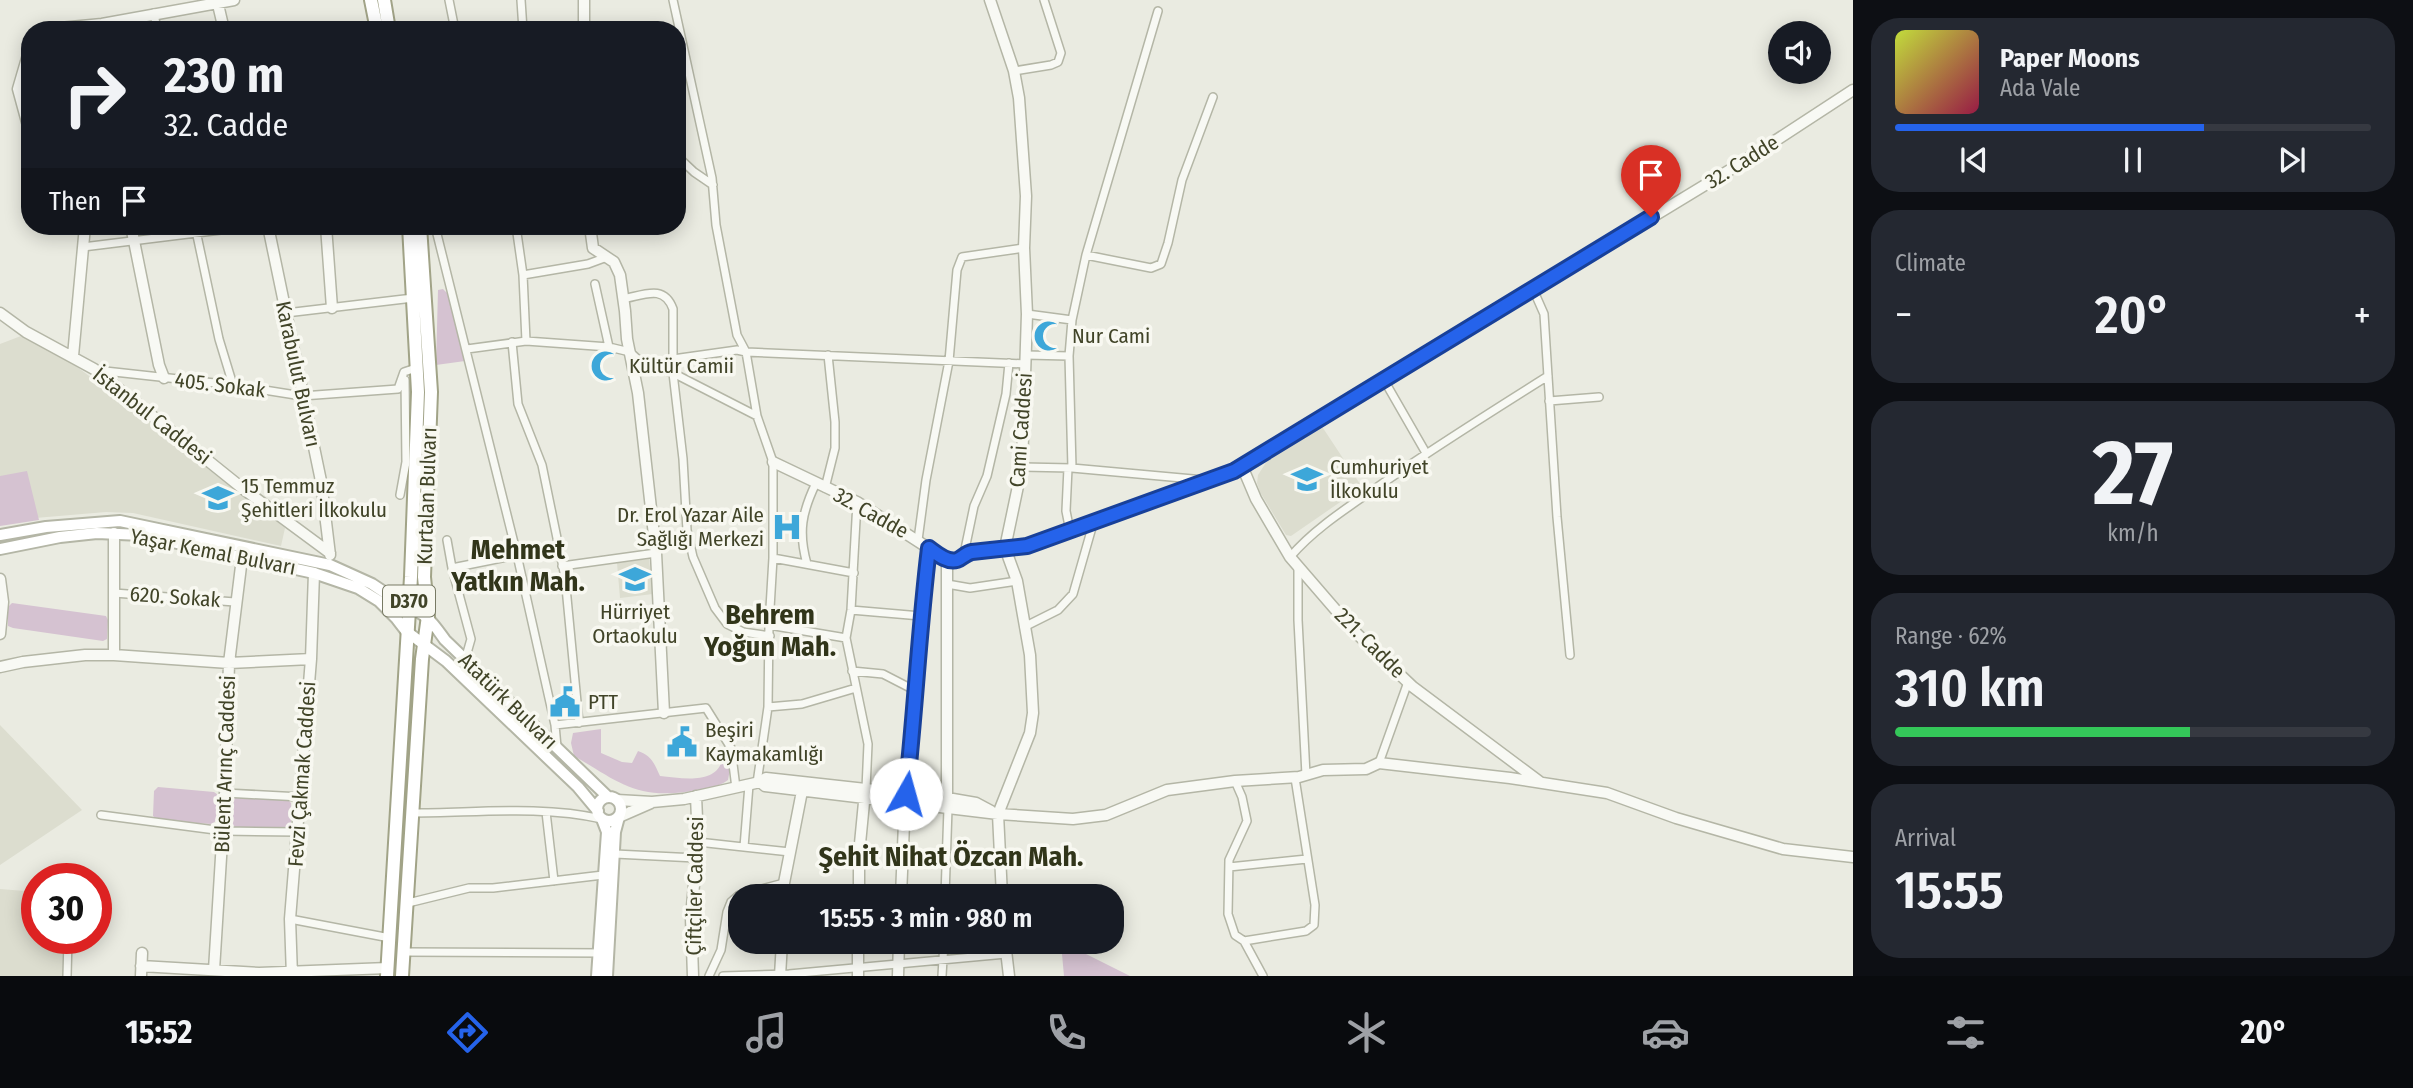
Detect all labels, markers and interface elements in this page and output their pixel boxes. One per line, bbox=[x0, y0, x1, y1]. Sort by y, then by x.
map controls bbox=[1768, 21, 1831, 84]
button: sound bbox=[1768, 21, 1831, 84]
text: Paper Moons bbox=[2000, 43, 2140, 74]
text: 230 m bbox=[164, 46, 284, 105]
icon: right bbox=[49, 49, 140, 140]
text: Ada Vale bbox=[2000, 74, 2080, 102]
text: 32. Cadde bbox=[164, 106, 288, 144]
street label: 32. Cadde bbox=[1701, 129, 1783, 195]
icon: previous bbox=[1955, 141, 1993, 179]
icon: pause bbox=[2114, 141, 2152, 179]
icon: next bbox=[2273, 141, 2311, 179]
pin bbox=[1621, 145, 1681, 217]
icon: arrive bbox=[1632, 156, 1670, 194]
icon: arrive bbox=[115, 182, 153, 220]
text: Then bbox=[49, 186, 101, 217]
text: Climate bbox=[1895, 249, 1966, 277]
text: 20° bbox=[2095, 284, 2171, 347]
text: − bbox=[1895, 292, 1912, 338]
text: + bbox=[2354, 292, 2371, 338]
street label: Karabulut Bulvarı bbox=[270, 299, 326, 449]
mosque icon: Nur Cami bbox=[1032, 319, 1066, 353]
place label: Nur Cami bbox=[1072, 323, 1150, 349]
mosque icon: Kültür Camii bbox=[589, 349, 623, 383]
place label: Kültür Camii bbox=[629, 353, 734, 379]
street label: İstanbul Caddesi bbox=[88, 362, 216, 470]
street label: 405. Sokak bbox=[173, 367, 267, 403]
street label: Cami Caddesi bbox=[1004, 372, 1038, 488]
text: 27 bbox=[2093, 419, 2173, 528]
street label: Kurtalan Bulvarı bbox=[412, 427, 442, 565]
place label: Cumhuriyet İlkokulu bbox=[1330, 454, 1429, 504]
school or university icon: Cumhuriyet İlkokulu bbox=[1290, 462, 1324, 496]
place label: 15 Temmuz Şehitleri İlkokulu bbox=[241, 473, 387, 523]
school or university icon: 15 Temmuz Şehitleri İlkokulu bbox=[201, 481, 235, 515]
street label: 32. Cadde bbox=[829, 482, 913, 544]
place label: Dr. Erol Yazar Aile Sağlığı Merkezi bbox=[617, 502, 764, 552]
hospital icon: Dr. Erol Yazar Aile Sağlığı Merkezi bbox=[770, 510, 804, 544]
text: km/h bbox=[2107, 519, 2159, 547]
street label: Yaşar Kemal Bulvarı bbox=[128, 523, 298, 581]
district label: Mehmet Yatkın Mah. bbox=[450, 533, 585, 598]
school or university icon: Hürriyet Ortaokulu bbox=[618, 562, 652, 596]
street label: 620. Sokak bbox=[129, 581, 221, 613]
road number: D370 bbox=[383, 586, 435, 616]
district label: Behrem Yoğun Mah. bbox=[703, 598, 836, 663]
place label: Hürriyet Ortaokulu bbox=[592, 599, 678, 649]
street label: 221. Cadde bbox=[1329, 602, 1411, 684]
text: Range · 62% bbox=[1895, 622, 2007, 650]
street label: Atatürk Bulvarı bbox=[453, 647, 563, 755]
text: 310 km bbox=[1895, 657, 2045, 720]
street label: Bülent Arınç Caddesi bbox=[209, 675, 241, 853]
street label: Fevzi Çakmak Caddesi bbox=[283, 680, 321, 868]
public building icon: PTT bbox=[548, 685, 582, 719]
place label: PTT bbox=[588, 689, 618, 715]
place label: Beşiri Kaymakamlığı bbox=[705, 717, 824, 767]
public building icon: Beşiri Kaymakamlığı bbox=[665, 725, 699, 759]
position arrow bbox=[869, 757, 943, 831]
street label: Çiftçiler Caddesi bbox=[681, 816, 709, 956]
text: Arrival bbox=[1895, 824, 1956, 852]
district label: Şehit Nihat Özcan Mah. bbox=[819, 840, 1083, 874]
text: 15:55 bbox=[1895, 859, 2004, 922]
speed limit sign: 30 bbox=[21, 863, 112, 954]
text: 15:55 · 3 min · 980 m bbox=[820, 903, 1032, 934]
icon: directions bbox=[443, 1008, 492, 1057]
icon: music bbox=[742, 1008, 791, 1057]
icon: phone bbox=[1042, 1008, 1091, 1057]
icon: climate bbox=[1342, 1008, 1391, 1057]
icon: car bbox=[1641, 1008, 1690, 1057]
icon: filters bbox=[1941, 1008, 1990, 1057]
text: 15:52 bbox=[125, 1013, 192, 1051]
text: 20° bbox=[2240, 1013, 2288, 1051]

